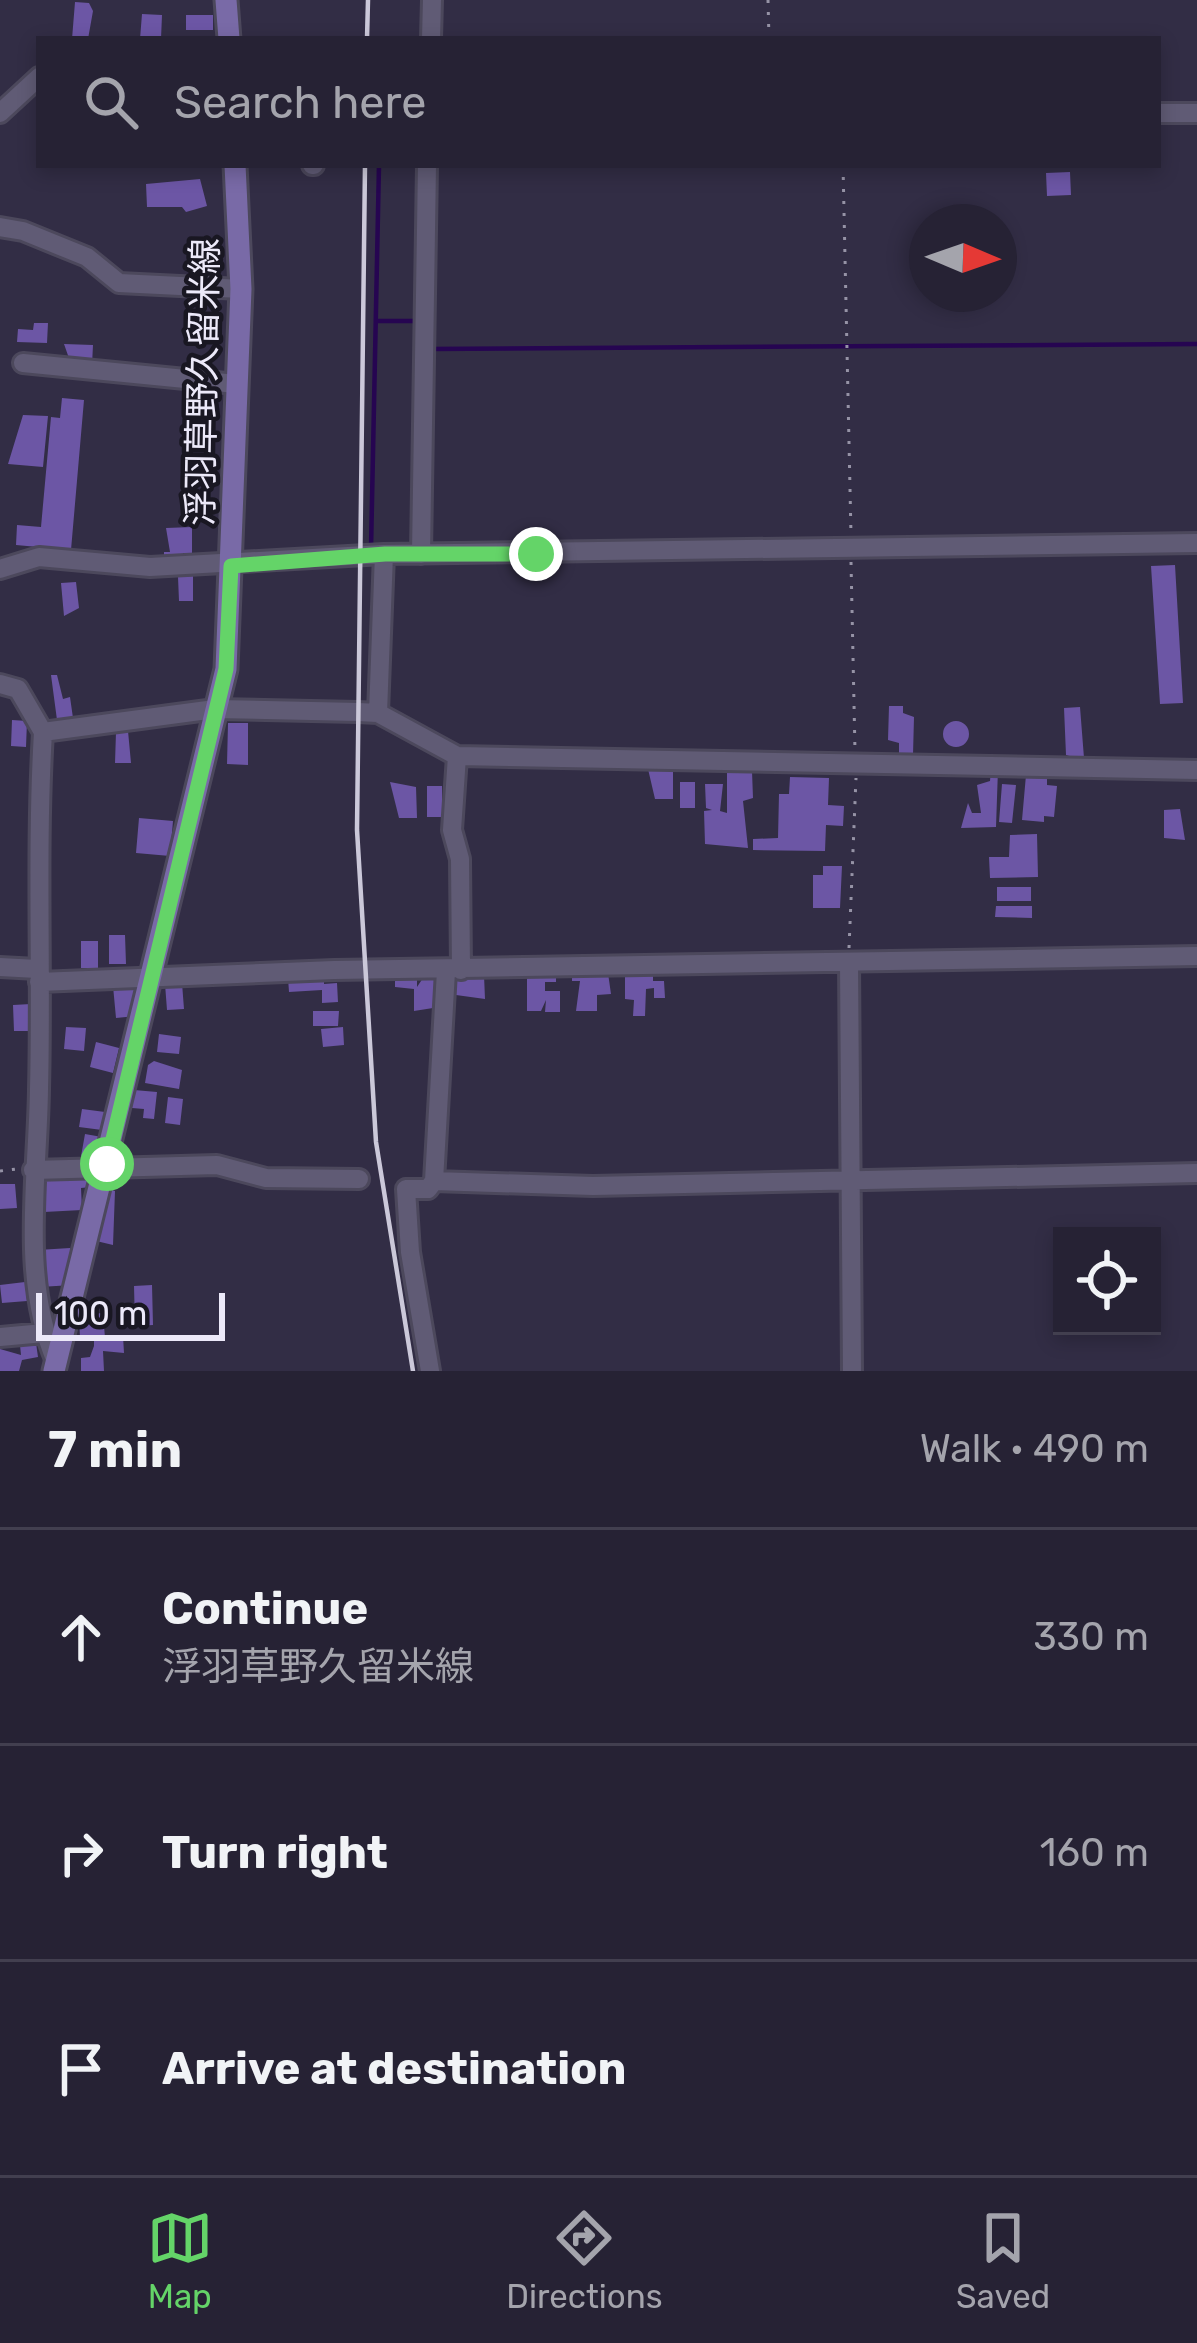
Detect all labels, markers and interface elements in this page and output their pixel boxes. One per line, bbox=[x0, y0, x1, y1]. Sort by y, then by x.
search box bbox=[36, 36, 1161, 168]
icon: search bbox=[78, 69, 144, 135]
text: Search here bbox=[174, 76, 426, 129]
north arrow bbox=[909, 204, 1017, 312]
street label: 浮羽草野久留米線 bbox=[178, 238, 227, 526]
route end bbox=[509, 527, 563, 581]
route start bbox=[80, 1137, 134, 1191]
map controls bbox=[1053, 1227, 1161, 1335]
button: locate bbox=[1053, 1227, 1161, 1335]
scale bar bbox=[36, 1287, 225, 1340]
text: 100 m bbox=[54, 1294, 147, 1333]
text: 7 min bbox=[48, 1419, 182, 1480]
text: Walk · 490 m bbox=[920, 1426, 1149, 1472]
text: Continue bbox=[162, 1582, 368, 1635]
icon: ahead bbox=[48, 1604, 114, 1670]
text: 330 m bbox=[1033, 1614, 1149, 1660]
text: 浮羽草野久留米線 bbox=[162, 1644, 474, 1690]
icon: right bbox=[48, 1820, 114, 1886]
text: Turn right bbox=[162, 1826, 388, 1879]
text: 160 m bbox=[1040, 1830, 1149, 1876]
icon: arrive bbox=[48, 2036, 114, 2102]
text: Arrive at destination bbox=[162, 2042, 627, 2095]
tab: Map bbox=[147, 2205, 213, 2316]
tab: Directions bbox=[506, 2205, 663, 2316]
tab: Saved bbox=[956, 2205, 1050, 2316]

